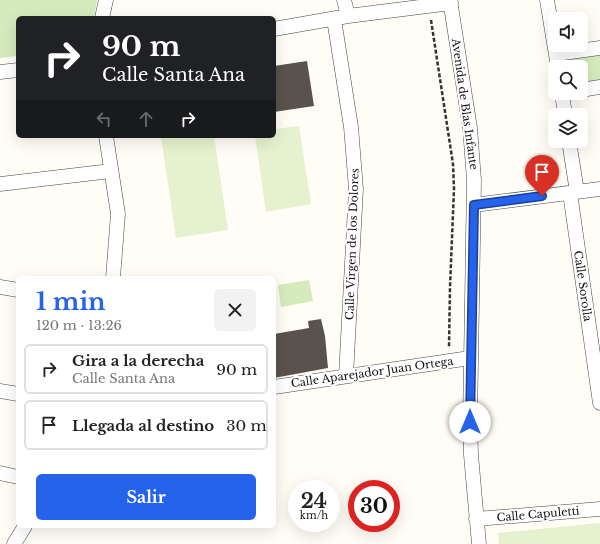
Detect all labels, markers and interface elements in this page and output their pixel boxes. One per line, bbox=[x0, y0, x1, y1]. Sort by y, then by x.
map controls bbox=[548, 12, 588, 148]
button: sound bbox=[548, 12, 588, 52]
text: 90 m bbox=[102, 29, 180, 64]
icon: right bbox=[36, 32, 88, 84]
street label: Avenida de Blas Infante bbox=[449, 36, 481, 171]
button: search bbox=[548, 60, 588, 100]
text: Calle Santa Ana bbox=[102, 64, 245, 86]
icon: left bbox=[93, 108, 115, 130]
icon: ahead bbox=[135, 108, 157, 130]
icon: right bbox=[177, 108, 199, 130]
button: layers bbox=[548, 108, 588, 148]
pin bbox=[525, 155, 559, 196]
icon: arrive bbox=[531, 161, 553, 183]
street label: Calle Virgen de los Dolores bbox=[342, 168, 362, 320]
street label: Calle Sorolla bbox=[571, 250, 595, 323]
text: 1 min bbox=[36, 287, 106, 316]
button: close bbox=[214, 289, 256, 331]
text: 120 m · 13:26 bbox=[36, 317, 122, 334]
text: Gira a la derecha bbox=[72, 351, 204, 370]
street label: Calle Aparejador Juan Ortega bbox=[290, 354, 455, 390]
icon: right bbox=[38, 358, 60, 380]
text: 90 m bbox=[216, 360, 257, 379]
text: Calle Santa Ana bbox=[72, 370, 175, 387]
position arrow bbox=[449, 401, 491, 443]
icon: arrive bbox=[38, 414, 60, 436]
text: Llegada al destino bbox=[72, 416, 214, 435]
text: 30 m bbox=[226, 416, 267, 435]
button: Salir bbox=[36, 474, 256, 520]
speed limit sign: 30 bbox=[348, 480, 400, 532]
text: 24 bbox=[301, 489, 327, 513]
street label: Calle Capuletti bbox=[496, 503, 580, 525]
text: km/h bbox=[300, 509, 328, 522]

